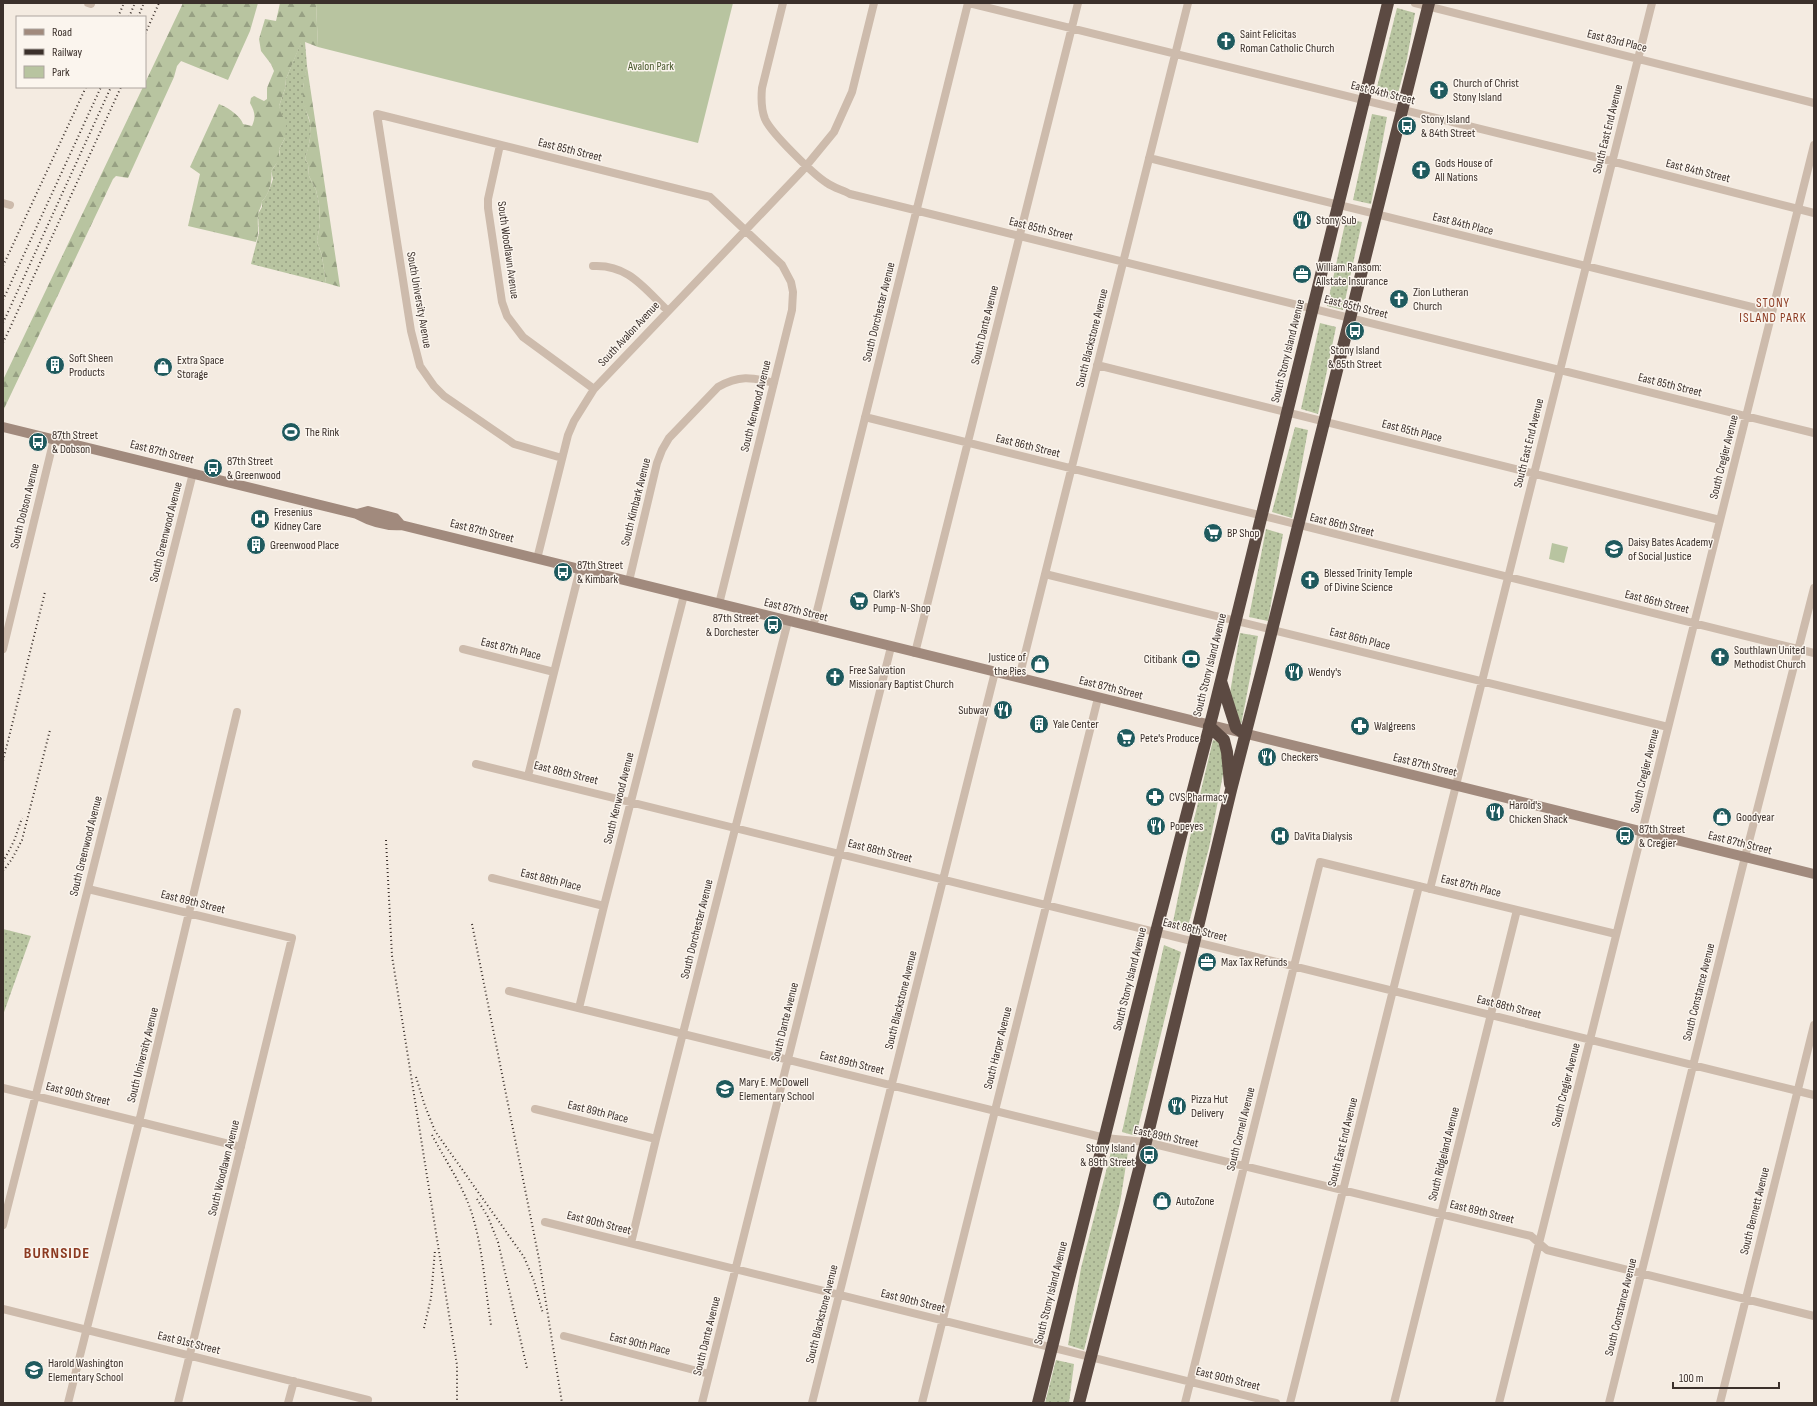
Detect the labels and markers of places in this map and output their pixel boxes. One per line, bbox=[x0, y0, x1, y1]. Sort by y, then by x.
place label: Saint Felicitas Roman Catholic Church bbox=[1240, 27, 1334, 56]
church icon: Saint Felicitas Roman Catholic Church bbox=[1215, 30, 1237, 52]
place label: Church of Christ Stony Island bbox=[1453, 76, 1519, 105]
church icon: Church of Christ Stony Island bbox=[1428, 79, 1450, 101]
place label: Stony Island & 84th Street bbox=[1421, 112, 1476, 141]
bus stop icon: Stony Island & 84th Street bbox=[1396, 115, 1418, 137]
place label: Gods House of All Nations bbox=[1434, 156, 1493, 185]
church icon: Gods House of All Nations bbox=[1410, 159, 1432, 181]
restaurant icon: Stony Sub bbox=[1291, 209, 1313, 231]
place label: Stony Sub bbox=[1316, 213, 1356, 228]
place label: William Ransom: Allstate Insurance bbox=[1315, 260, 1388, 289]
office icon: William Ransom: Allstate Insurance bbox=[1291, 263, 1313, 285]
place label: Zion Lutheran Church bbox=[1413, 285, 1468, 314]
church icon: Zion Lutheran Church bbox=[1388, 288, 1410, 310]
bus stop icon: Stony Island & 85th Street bbox=[1344, 320, 1366, 342]
place label: Stony Island & 85th Street bbox=[1328, 343, 1382, 372]
place label: Soft Sheen Products bbox=[69, 351, 113, 380]
place label: Extra Space Storage bbox=[177, 353, 224, 382]
building icon: Soft Sheen Products bbox=[44, 354, 66, 376]
shop icon: Extra Space Storage bbox=[152, 356, 174, 378]
sports icon: The Rink bbox=[280, 421, 302, 443]
place label: The Rink bbox=[305, 425, 340, 440]
place label: 87th Street & Dobson bbox=[52, 428, 98, 457]
bus stop icon: 87th Street & Dobson bbox=[27, 431, 49, 453]
place label: 87th Street & Greenwood bbox=[227, 454, 281, 483]
bus stop icon: 87th Street & Greenwood bbox=[202, 457, 224, 479]
place label: Fresenius Kidney Care bbox=[274, 505, 322, 534]
hospital icon: Fresenius Kidney Care bbox=[249, 508, 271, 530]
supermarket icon: BP Shop bbox=[1202, 522, 1224, 544]
place label: BP Shop bbox=[1227, 526, 1260, 541]
building icon: Greenwood Place bbox=[245, 534, 267, 556]
place label: Daisy Bates Academy of Social Justice bbox=[1628, 535, 1713, 564]
place label: Greenwood Place bbox=[270, 538, 339, 553]
school or university icon: Daisy Bates Academy of Social Justice bbox=[1603, 538, 1625, 560]
place label: 87th Street & Kimbark bbox=[577, 558, 623, 587]
bus stop icon: 87th Street & Kimbark bbox=[552, 561, 574, 583]
place label: Blessed Trinity Temple of Divine Science bbox=[1324, 566, 1413, 595]
church icon: Blessed Trinity Temple of Divine Science bbox=[1299, 569, 1321, 591]
place label: Clark's Pump-N-Shop bbox=[873, 587, 931, 616]
supermarket icon: Clark's Pump-N-Shop bbox=[848, 590, 870, 612]
place label: 87th Street & Dorchester bbox=[706, 611, 760, 640]
bus stop icon: 87th Street & Dorchester bbox=[762, 614, 784, 636]
place label: Southlawn United Methodist Church bbox=[1734, 643, 1806, 672]
church icon: Southlawn United Methodist Church bbox=[1709, 646, 1731, 668]
bank icon: Citibank bbox=[1180, 648, 1202, 670]
place label: Justice of the Pies bbox=[987, 650, 1027, 679]
place label: Citibank bbox=[1144, 652, 1177, 667]
shop icon: Justice of the Pies bbox=[1029, 653, 1051, 675]
restaurant icon: Wendy's bbox=[1283, 661, 1305, 683]
place label: Free Salvation Missionary Baptist Church bbox=[849, 663, 954, 692]
place label: Wendy's bbox=[1308, 665, 1341, 680]
church icon: Free Salvation Missionary Baptist Church bbox=[824, 666, 846, 688]
restaurant icon: Subway bbox=[992, 699, 1014, 721]
place label: Subway bbox=[958, 703, 989, 718]
building icon: Yale Center bbox=[1028, 713, 1050, 735]
pharmacy icon: Walgreens bbox=[1349, 715, 1371, 737]
place label: Yale Center bbox=[1053, 717, 1099, 732]
place label: Walgreens bbox=[1374, 719, 1415, 734]
supermarket icon: Pete's Produce bbox=[1115, 727, 1137, 749]
place label: Pete's Produce bbox=[1140, 731, 1199, 746]
restaurant icon: Checkers bbox=[1256, 746, 1278, 768]
place label: Checkers bbox=[1281, 750, 1318, 765]
pharmacy icon: CVS Pharmacy bbox=[1144, 786, 1166, 808]
place label: CVS Pharmacy bbox=[1169, 790, 1228, 805]
place label: Harold's Chicken Shack bbox=[1509, 798, 1568, 827]
restaurant icon: Harold's Chicken Shack bbox=[1484, 801, 1506, 823]
shop icon: Goodyear bbox=[1711, 806, 1733, 828]
place label: Goodyear bbox=[1736, 810, 1775, 825]
restaurant icon: Popeyes bbox=[1145, 815, 1167, 837]
place label: Popeyes bbox=[1170, 819, 1203, 834]
place label: 87th Street & Cregier bbox=[1639, 822, 1685, 851]
hospital icon: DaVita Dialysis bbox=[1269, 825, 1291, 847]
bus stop icon: 87th Street & Cregier bbox=[1614, 825, 1636, 847]
place label: DaVita Dialysis bbox=[1294, 829, 1353, 844]
office icon: Max Tax Refunds bbox=[1196, 951, 1218, 973]
place label: Max Tax Refunds bbox=[1221, 955, 1287, 970]
place label: Mary E. McDowell Elementary School bbox=[739, 1075, 814, 1104]
school or university icon: Mary E. McDowell Elementary School bbox=[714, 1078, 736, 1100]
place label: Pizza Hut Delivery bbox=[1191, 1092, 1229, 1121]
restaurant icon: Pizza Hut Delivery bbox=[1166, 1095, 1188, 1117]
place label: Stony Island & 89th Street bbox=[1080, 1141, 1135, 1170]
bus stop icon: Stony Island & 89th Street bbox=[1138, 1144, 1160, 1166]
shop icon: AutoZone bbox=[1151, 1190, 1173, 1212]
place label: AutoZone bbox=[1175, 1194, 1215, 1209]
place label: Harold Washington Elementary School bbox=[48, 1356, 123, 1385]
school or university icon: Harold Washington Elementary School bbox=[23, 1359, 45, 1381]

